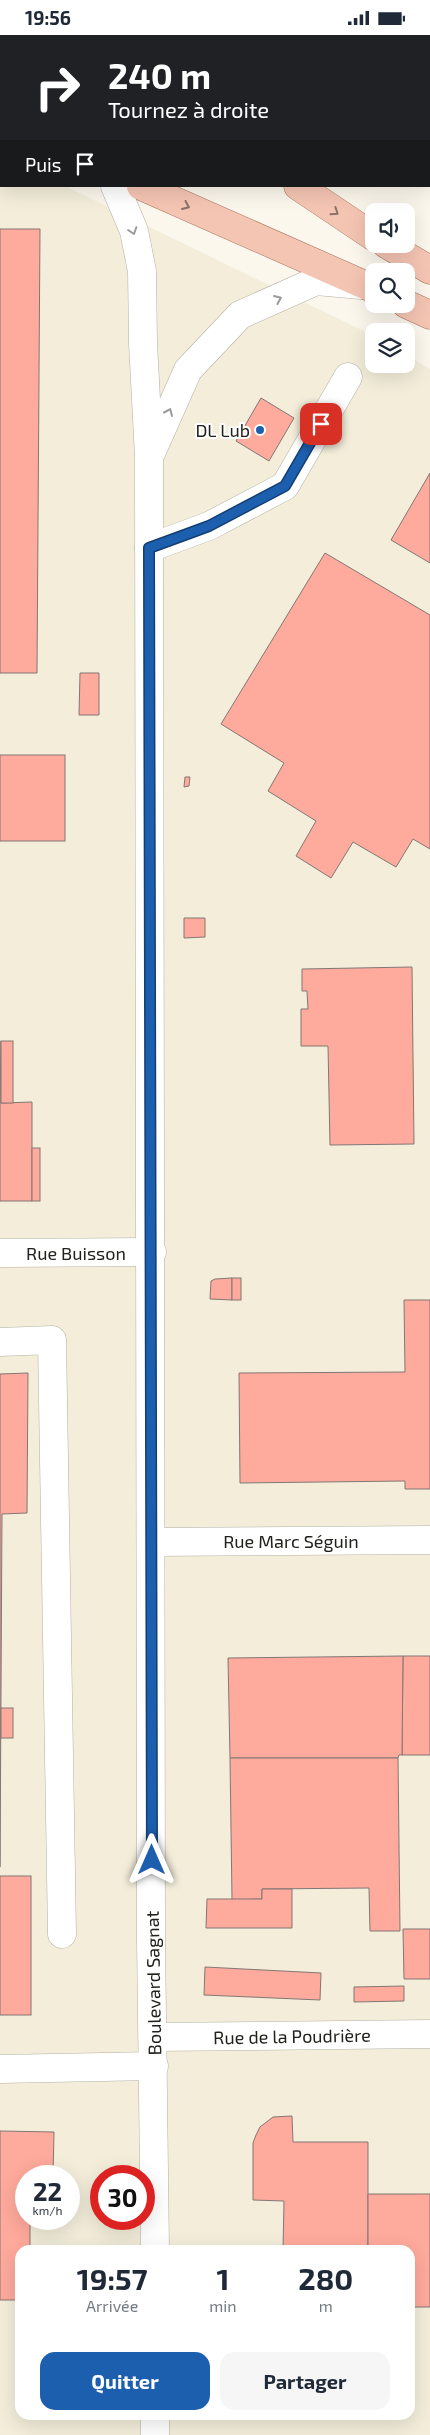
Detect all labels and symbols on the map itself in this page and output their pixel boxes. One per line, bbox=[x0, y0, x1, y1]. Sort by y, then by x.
one-way arrow bbox=[181, 199, 190, 210]
one-way arrow bbox=[330, 206, 339, 215]
one-way arrow bbox=[128, 227, 138, 235]
one-way arrow bbox=[273, 294, 282, 305]
pin bbox=[300, 403, 342, 445]
one-way arrow bbox=[163, 408, 174, 417]
place label: DL Lub bbox=[195, 419, 250, 441]
marker: DL Lub bbox=[254, 424, 266, 436]
street label: Rue Buisson bbox=[26, 1242, 126, 1264]
street label: Rue Marc Séguin bbox=[223, 1530, 359, 1552]
position arrow bbox=[125, 1833, 177, 1885]
street label: Boulevard Sagnat bbox=[141, 1910, 165, 2055]
street label: Rue de la Poudrière bbox=[213, 2024, 371, 2048]
speed limit sign: 30 bbox=[90, 2165, 155, 2230]

